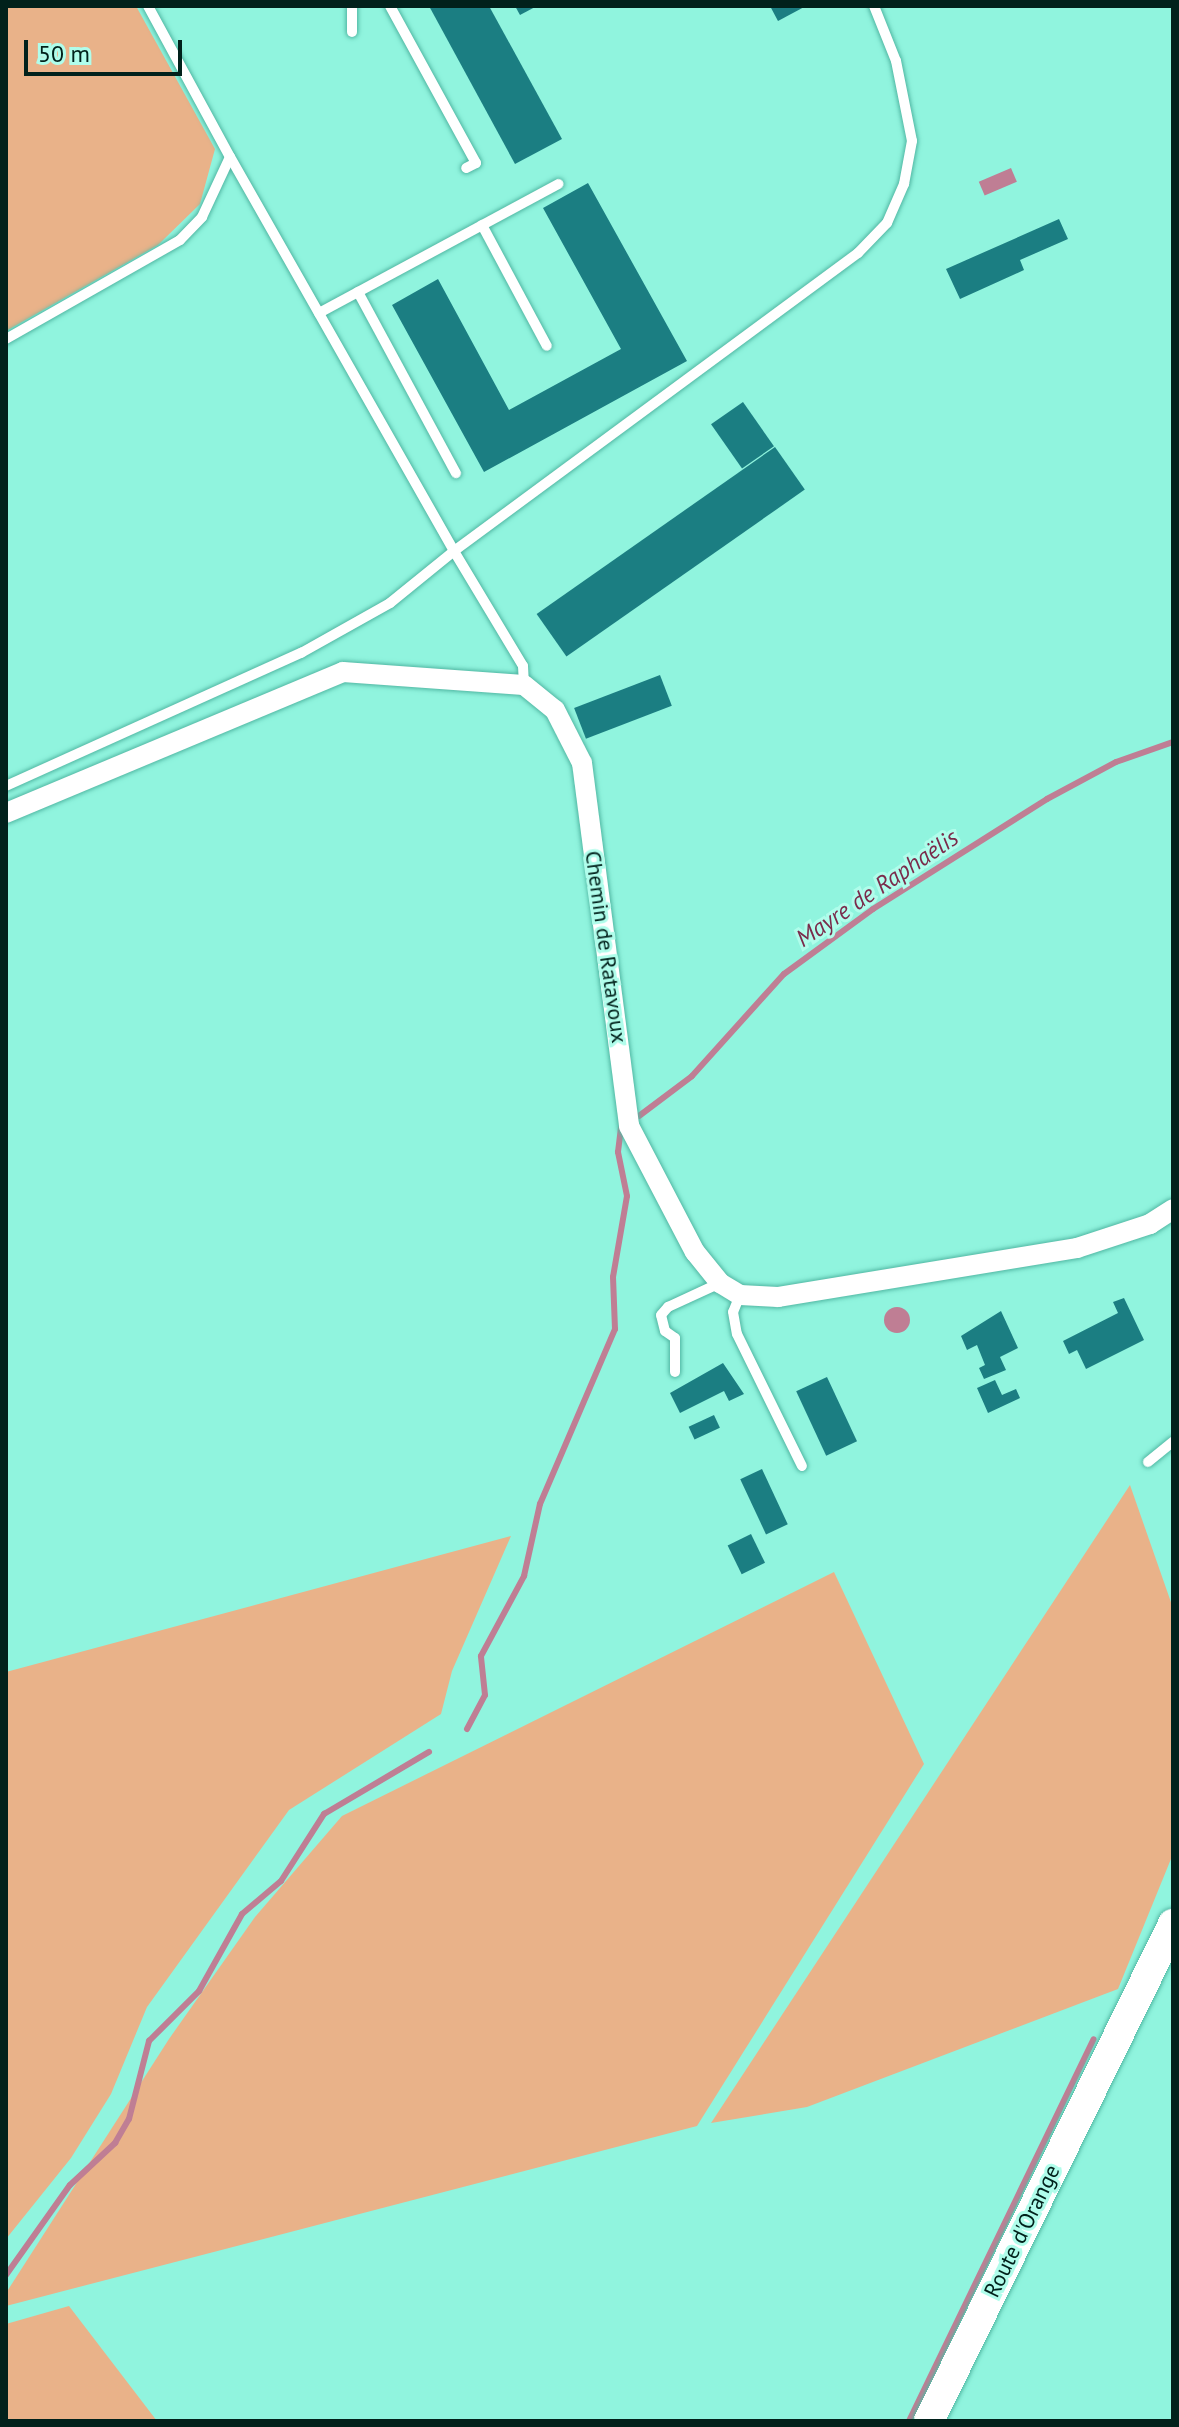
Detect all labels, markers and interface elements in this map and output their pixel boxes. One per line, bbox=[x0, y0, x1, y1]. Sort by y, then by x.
scale bar bbox=[28, 24, 186, 74]
text: 50 m bbox=[38, 38, 90, 69]
water label: Mayre de Raphaëlis bbox=[790, 823, 964, 953]
street label: Chemin de Ratavoux bbox=[579, 849, 633, 1045]
street label: Route d'Orange bbox=[979, 2160, 1065, 2302]

